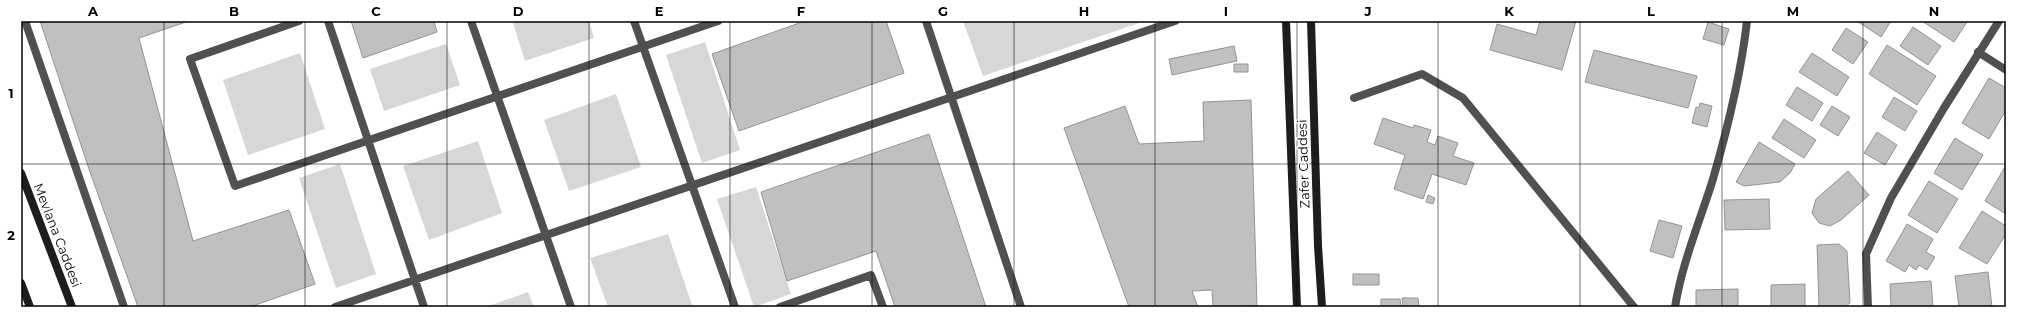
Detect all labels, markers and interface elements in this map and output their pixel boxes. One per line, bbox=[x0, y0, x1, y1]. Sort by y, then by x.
text: A bbox=[87, 3, 99, 19]
text: B bbox=[229, 3, 239, 19]
text: C bbox=[371, 3, 381, 19]
text: D bbox=[513, 3, 524, 19]
text: E bbox=[655, 3, 664, 19]
text: F bbox=[797, 3, 805, 19]
text: G bbox=[938, 3, 948, 19]
text: H bbox=[1079, 3, 1089, 19]
text: I bbox=[1224, 3, 1228, 19]
text: J bbox=[1363, 3, 1372, 19]
text: K bbox=[1504, 3, 1514, 19]
text: L bbox=[1647, 3, 1655, 19]
text: M bbox=[1787, 3, 1799, 19]
text: N bbox=[1929, 3, 1939, 19]
text: 1 bbox=[8, 85, 14, 101]
street label: Zafer Caddesi bbox=[1293, 119, 1313, 209]
street label: Mevlana Caddesi bbox=[31, 181, 85, 289]
text: 2 bbox=[7, 227, 15, 243]

